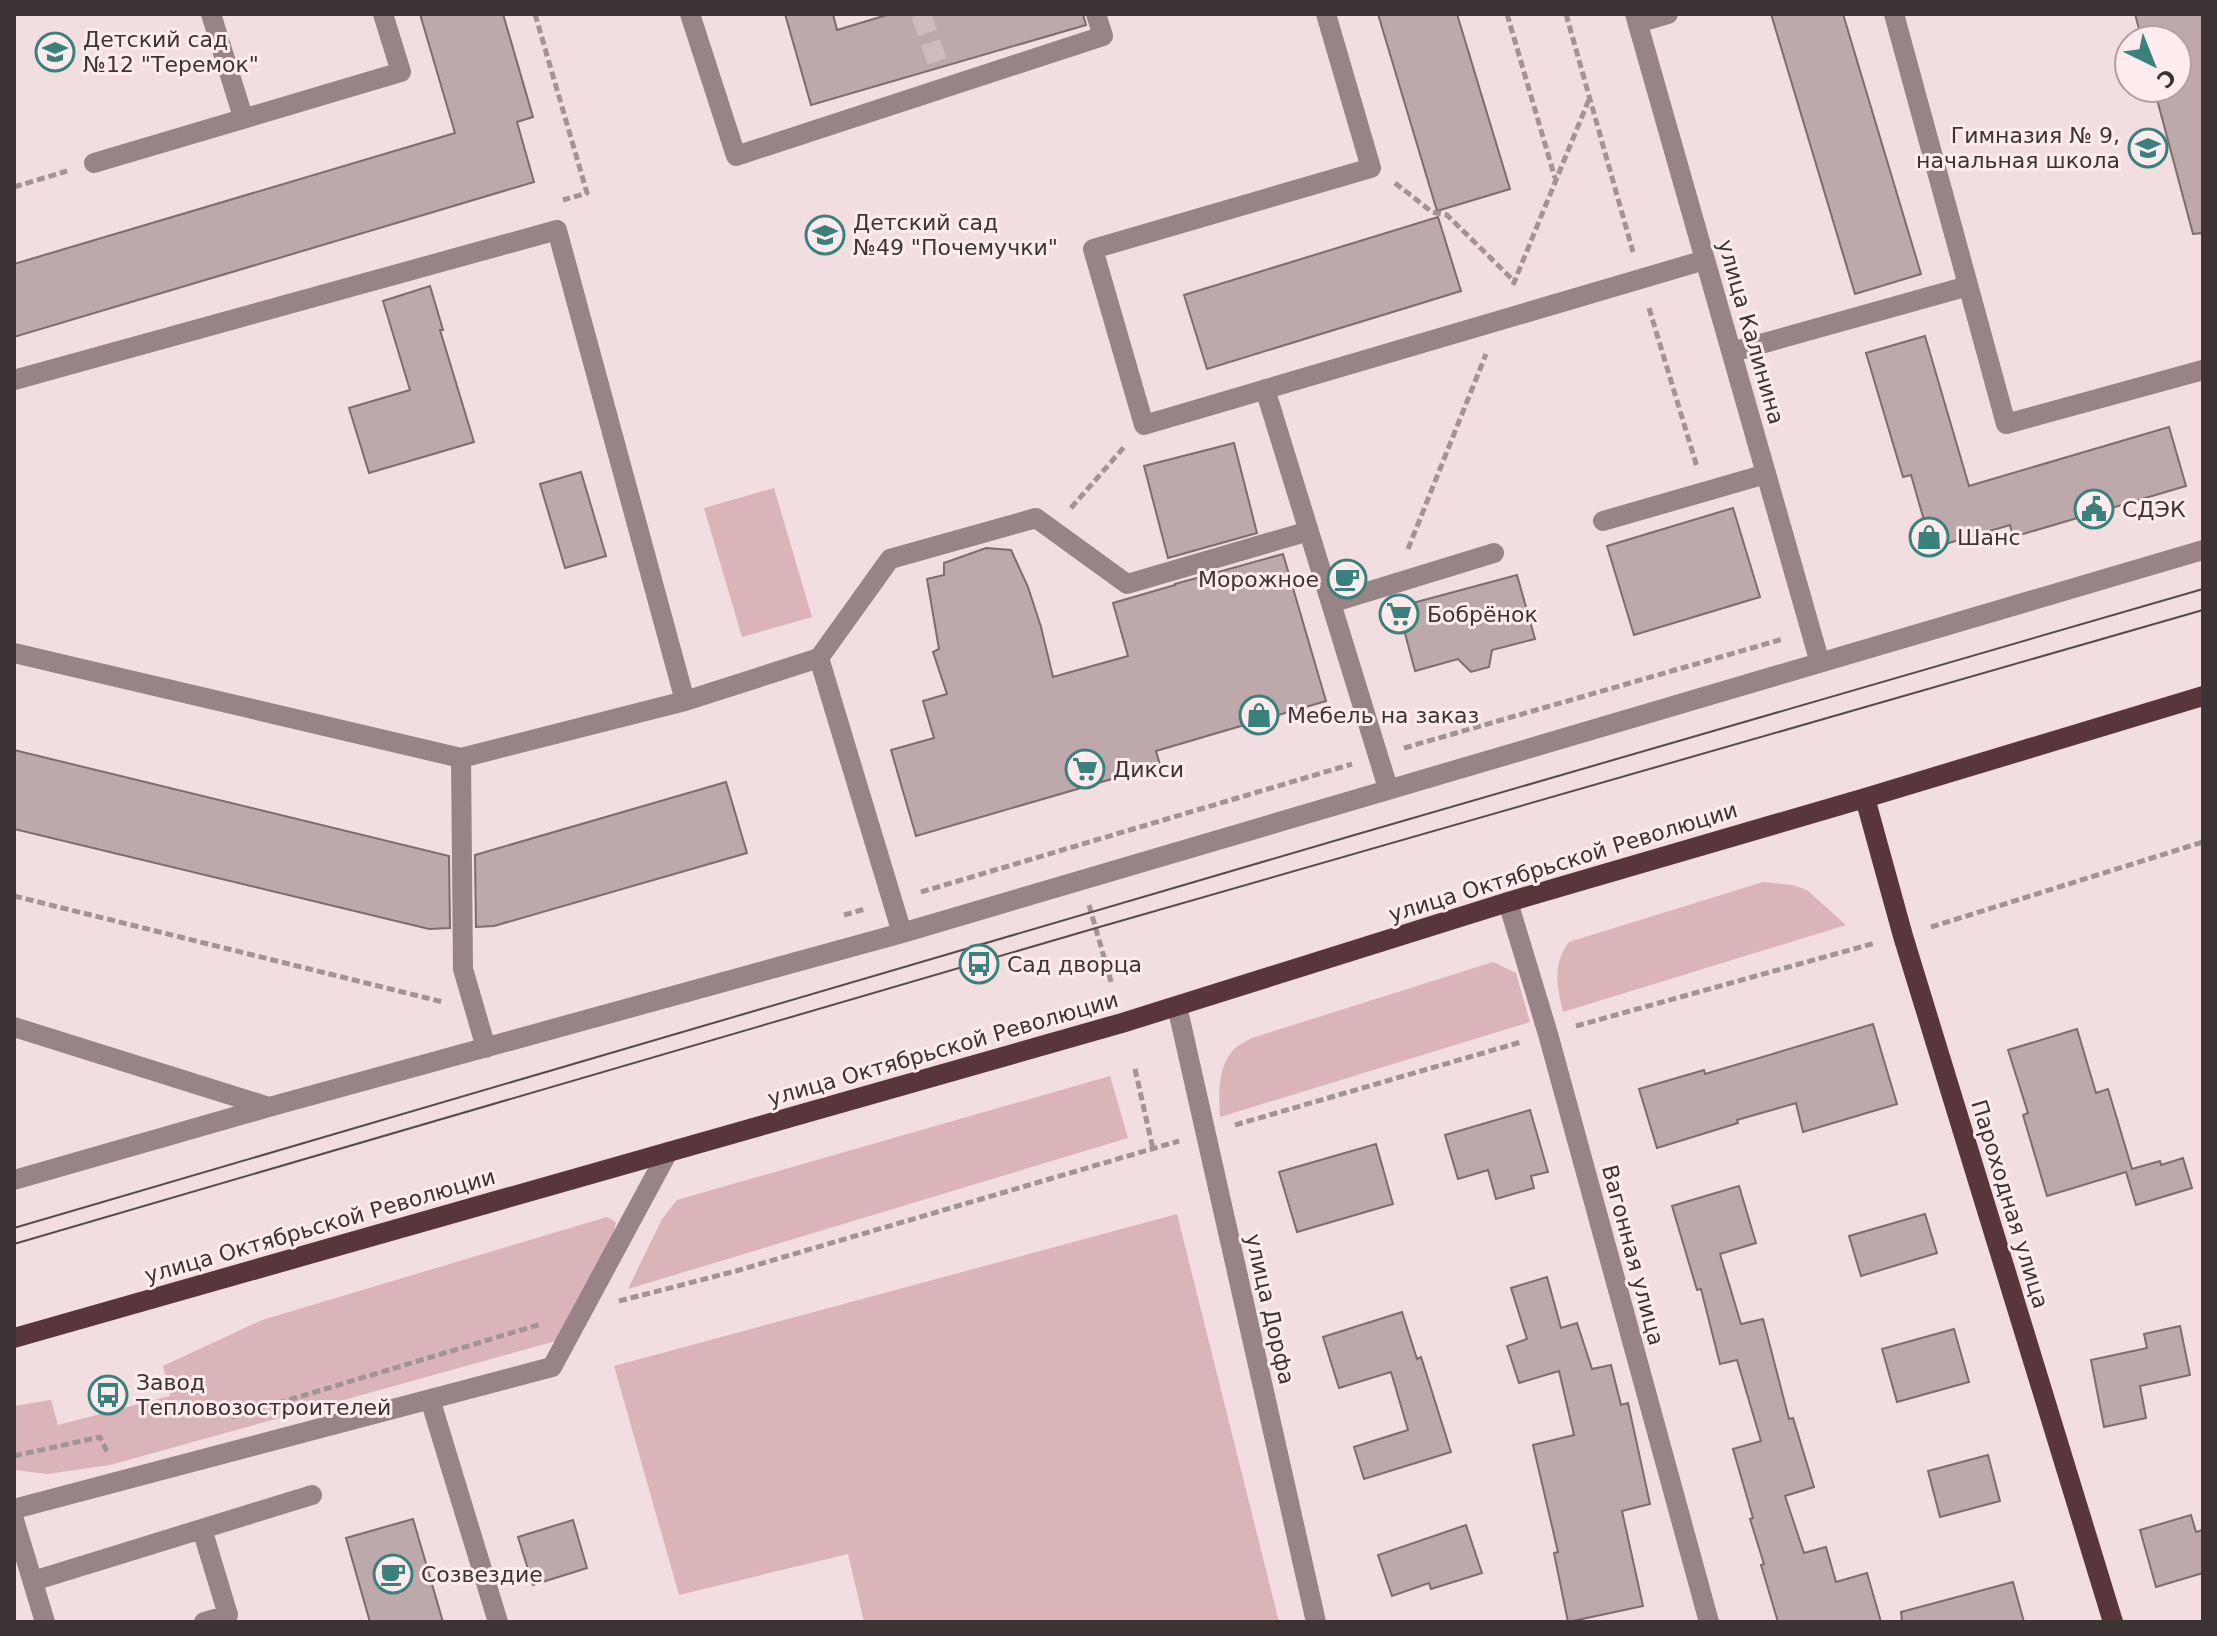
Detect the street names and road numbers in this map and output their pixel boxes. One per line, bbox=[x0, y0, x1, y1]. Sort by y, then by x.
street label: улица Калинина bbox=[1713, 237, 1789, 427]
street label: улица Октябрьской Революции bbox=[1386, 797, 1740, 927]
street label: улица Октябрьской Революции bbox=[765, 987, 1121, 1111]
street label: Пароходная улица bbox=[1966, 1097, 2054, 1311]
street label: Вагонная улица bbox=[1597, 1162, 1669, 1348]
street label: улица Октябрьской Революции bbox=[142, 1164, 498, 1288]
street label: улица Дорфа bbox=[1241, 1231, 1299, 1387]

